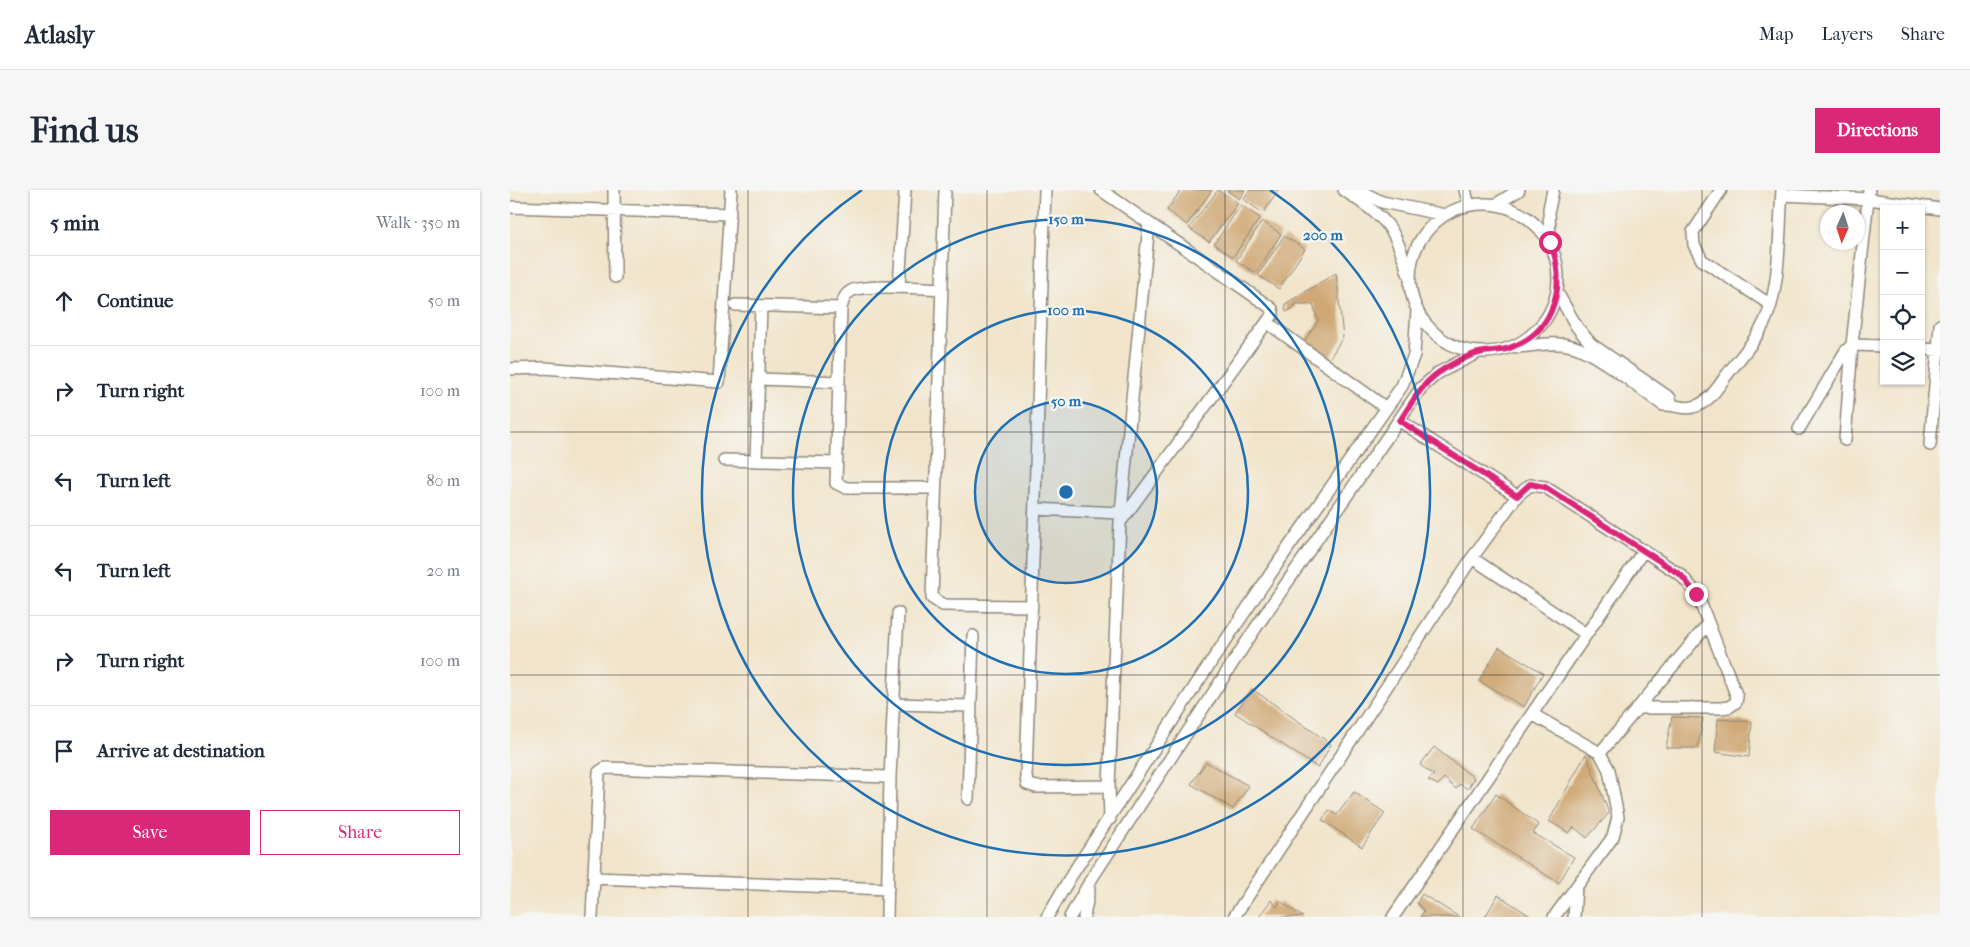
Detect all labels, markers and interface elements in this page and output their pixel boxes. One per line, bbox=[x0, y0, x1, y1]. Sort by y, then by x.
text: Atlasly bbox=[25, 21, 94, 49]
text: Map bbox=[1759, 24, 1793, 45]
text: Layers bbox=[1821, 24, 1873, 45]
text: Share bbox=[1901, 24, 1945, 45]
button: Directions bbox=[1815, 108, 1940, 153]
text: Find us bbox=[30, 110, 139, 151]
north arrow bbox=[1820, 205, 1865, 250]
map controls bbox=[1880, 205, 1925, 385]
button: + bbox=[1880, 205, 1925, 250]
text: 150 m bbox=[1048, 210, 1084, 228]
text: 5 min bbox=[50, 211, 99, 235]
text: Walk · 350 m bbox=[376, 213, 460, 232]
text: 200 m bbox=[1303, 226, 1343, 244]
route start bbox=[1539, 231, 1562, 254]
button: − bbox=[1880, 250, 1925, 295]
icon: ahead bbox=[50, 287, 78, 315]
text: Continue bbox=[97, 290, 173, 312]
text: 50 m bbox=[428, 291, 460, 310]
button: locate bbox=[1880, 295, 1925, 340]
text: 100 m bbox=[1047, 301, 1085, 319]
button: layers bbox=[1880, 340, 1925, 385]
icon: right bbox=[50, 377, 78, 405]
text: Turn right bbox=[97, 380, 184, 402]
text: 100 m bbox=[420, 381, 460, 400]
text: 50 m bbox=[1051, 392, 1082, 410]
icon: left bbox=[50, 467, 78, 495]
text: Turn left bbox=[97, 470, 171, 492]
text: 80 m bbox=[426, 471, 460, 490]
centre of rings bbox=[1057, 483, 1075, 501]
icon: left bbox=[50, 557, 78, 585]
text: Turn left bbox=[97, 560, 171, 582]
text: 20 m bbox=[426, 561, 460, 580]
route end bbox=[1685, 583, 1708, 606]
icon: right bbox=[50, 647, 78, 675]
text: Turn right bbox=[97, 650, 184, 672]
text: 100 m bbox=[420, 651, 460, 670]
icon: arrive bbox=[50, 737, 78, 765]
text: Arrive at destination bbox=[97, 740, 265, 762]
button: Save bbox=[50, 810, 250, 855]
button: Share bbox=[260, 810, 460, 855]

